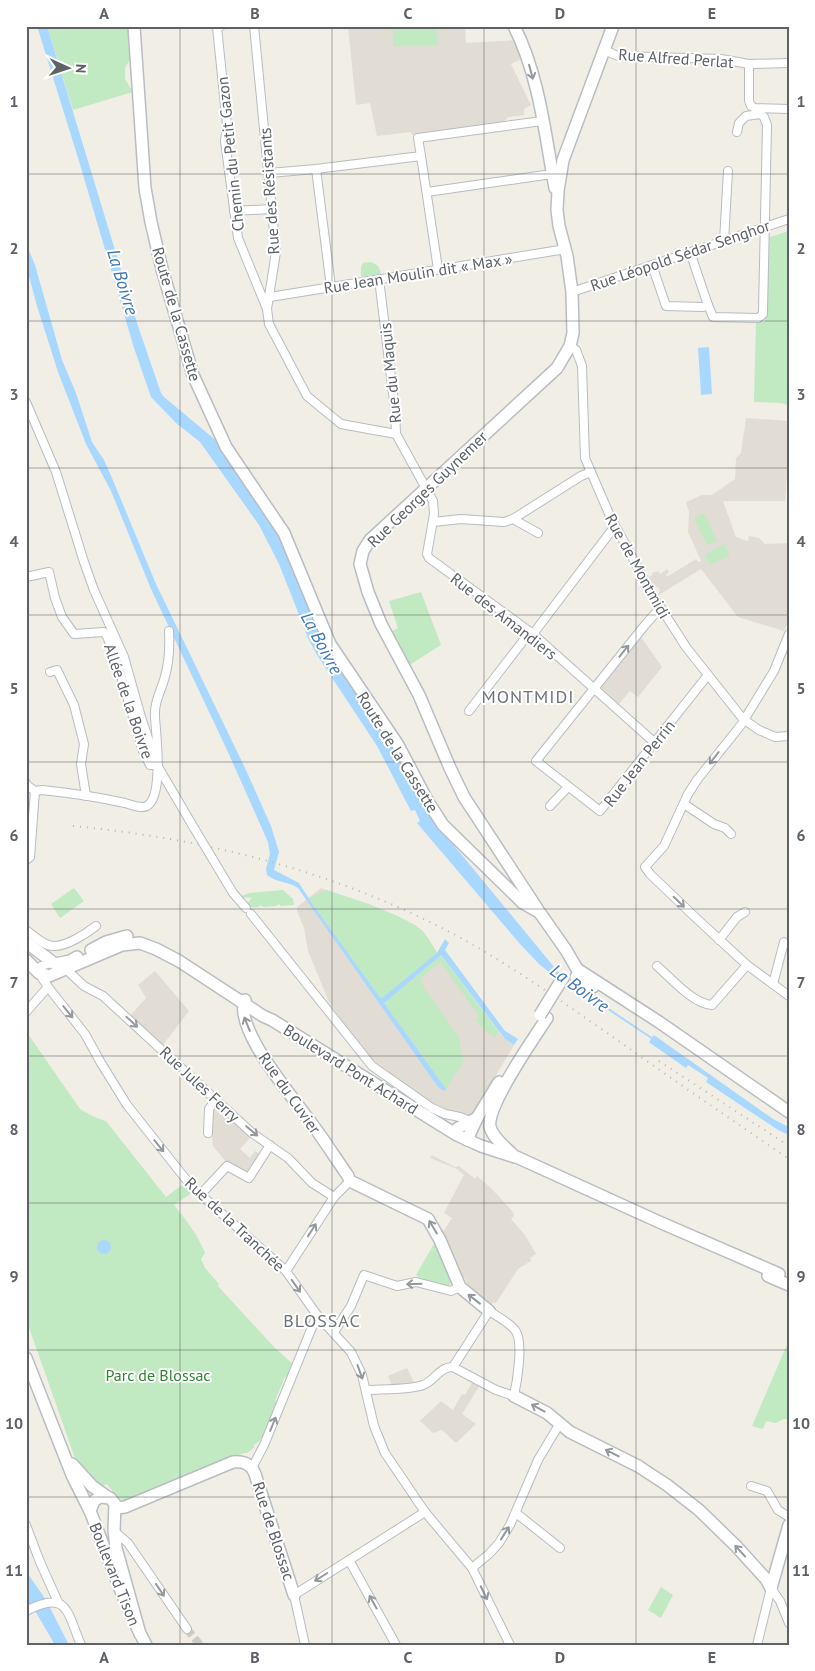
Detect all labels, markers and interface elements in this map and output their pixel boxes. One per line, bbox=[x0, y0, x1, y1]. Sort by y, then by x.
text: A bbox=[99, 3, 109, 23]
text: B bbox=[250, 3, 260, 23]
text: C bbox=[404, 3, 413, 23]
text: D bbox=[555, 3, 565, 23]
text: E bbox=[708, 3, 716, 23]
north arrow bbox=[42, 42, 92, 92]
street label: Rue Alfred Perlat bbox=[618, 44, 735, 72]
one-way arrow bbox=[527, 63, 536, 79]
text: N bbox=[72, 64, 90, 74]
street label: Chemin du Petit Gazon bbox=[212, 76, 248, 232]
text: 1 bbox=[9, 91, 19, 111]
text: 1 bbox=[796, 91, 806, 111]
street label: Rue des Résistants bbox=[255, 127, 283, 255]
street label: Rue Léopold Sédar Senghor bbox=[588, 215, 773, 295]
text: 2 bbox=[9, 238, 19, 258]
text: 2 bbox=[796, 238, 806, 258]
street label: Route de la Cassette bbox=[148, 245, 206, 383]
water label: La Boivre bbox=[102, 246, 144, 318]
street label: Rue Jean Moulin dit « Max » bbox=[322, 248, 514, 298]
street label: Rue du Maquis bbox=[375, 322, 405, 424]
text: 3 bbox=[9, 384, 19, 404]
text: 3 bbox=[796, 384, 806, 404]
street label: Rue Georges Guynemer bbox=[363, 426, 492, 551]
street label: Rue de Montmidi bbox=[601, 510, 675, 622]
text: 4 bbox=[9, 531, 19, 551]
text: 4 bbox=[796, 531, 806, 551]
street label: Rue des Amandiers bbox=[447, 568, 562, 664]
water label: La Boivre bbox=[296, 608, 348, 679]
street label: Allée de la Boivre bbox=[100, 641, 158, 761]
one-way arrow bbox=[619, 645, 630, 658]
text: 5 bbox=[9, 678, 19, 698]
text: 5 bbox=[796, 678, 806, 698]
district label: MONTMIDI bbox=[481, 685, 575, 708]
street label: Route de la Cassette bbox=[353, 688, 443, 816]
street label: Rue Jean Perrin bbox=[599, 716, 679, 810]
one-way arrow bbox=[709, 751, 720, 764]
text: 6 bbox=[9, 825, 19, 845]
text: 6 bbox=[796, 825, 806, 845]
one-way arrow bbox=[673, 896, 685, 908]
water label: La Boivre bbox=[546, 959, 615, 1018]
text: 7 bbox=[9, 972, 19, 992]
text: 7 bbox=[796, 972, 806, 992]
one-way arrow bbox=[62, 1005, 73, 1018]
one-way arrow bbox=[125, 1016, 138, 1028]
one-way arrow bbox=[242, 1017, 251, 1032]
street label: Boulevard Pont Achard bbox=[280, 1019, 422, 1119]
street label: Rue Jules Ferry bbox=[156, 1042, 245, 1127]
street label: Rue du Cuvier bbox=[255, 1048, 326, 1138]
text: 8 bbox=[9, 1119, 19, 1139]
text: 8 bbox=[796, 1119, 806, 1139]
one-way arrow bbox=[245, 1126, 258, 1137]
one-way arrow bbox=[153, 1139, 164, 1152]
street label: Rue de la Tranchée bbox=[181, 1173, 289, 1275]
one-way arrow bbox=[428, 1220, 438, 1234]
one-way arrow bbox=[308, 1223, 318, 1237]
text: 9 bbox=[9, 1266, 19, 1286]
text: 9 bbox=[796, 1266, 806, 1286]
one-way arrow bbox=[291, 1279, 301, 1293]
one-way arrow bbox=[406, 1279, 422, 1289]
one-way arrow bbox=[468, 1294, 481, 1305]
district label: BLOSSAC bbox=[283, 1309, 361, 1332]
one-way arrow bbox=[356, 1364, 365, 1380]
park label: Parc de Blossac bbox=[105, 1365, 211, 1385]
one-way arrow bbox=[531, 1403, 546, 1412]
text: 10 bbox=[5, 1413, 23, 1433]
text: 10 bbox=[792, 1413, 810, 1433]
one-way arrow bbox=[268, 1417, 278, 1432]
one-way arrow bbox=[605, 1448, 620, 1457]
street label: Rue de Blossac bbox=[249, 1479, 299, 1583]
street label: Boulevard Tison bbox=[85, 1519, 145, 1629]
one-way arrow bbox=[501, 1527, 511, 1541]
one-way arrow bbox=[734, 1544, 746, 1557]
text: 11 bbox=[5, 1560, 23, 1580]
text: 11 bbox=[792, 1560, 810, 1580]
one-way arrow bbox=[315, 1573, 329, 1583]
one-way arrow bbox=[155, 1583, 165, 1597]
one-way arrow bbox=[479, 1586, 489, 1601]
one-way arrow bbox=[367, 1596, 377, 1610]
text: A bbox=[99, 1647, 109, 1667]
text: B bbox=[250, 1647, 260, 1667]
text: C bbox=[404, 1647, 413, 1667]
text: D bbox=[555, 1647, 565, 1667]
text: E bbox=[708, 1647, 716, 1667]

